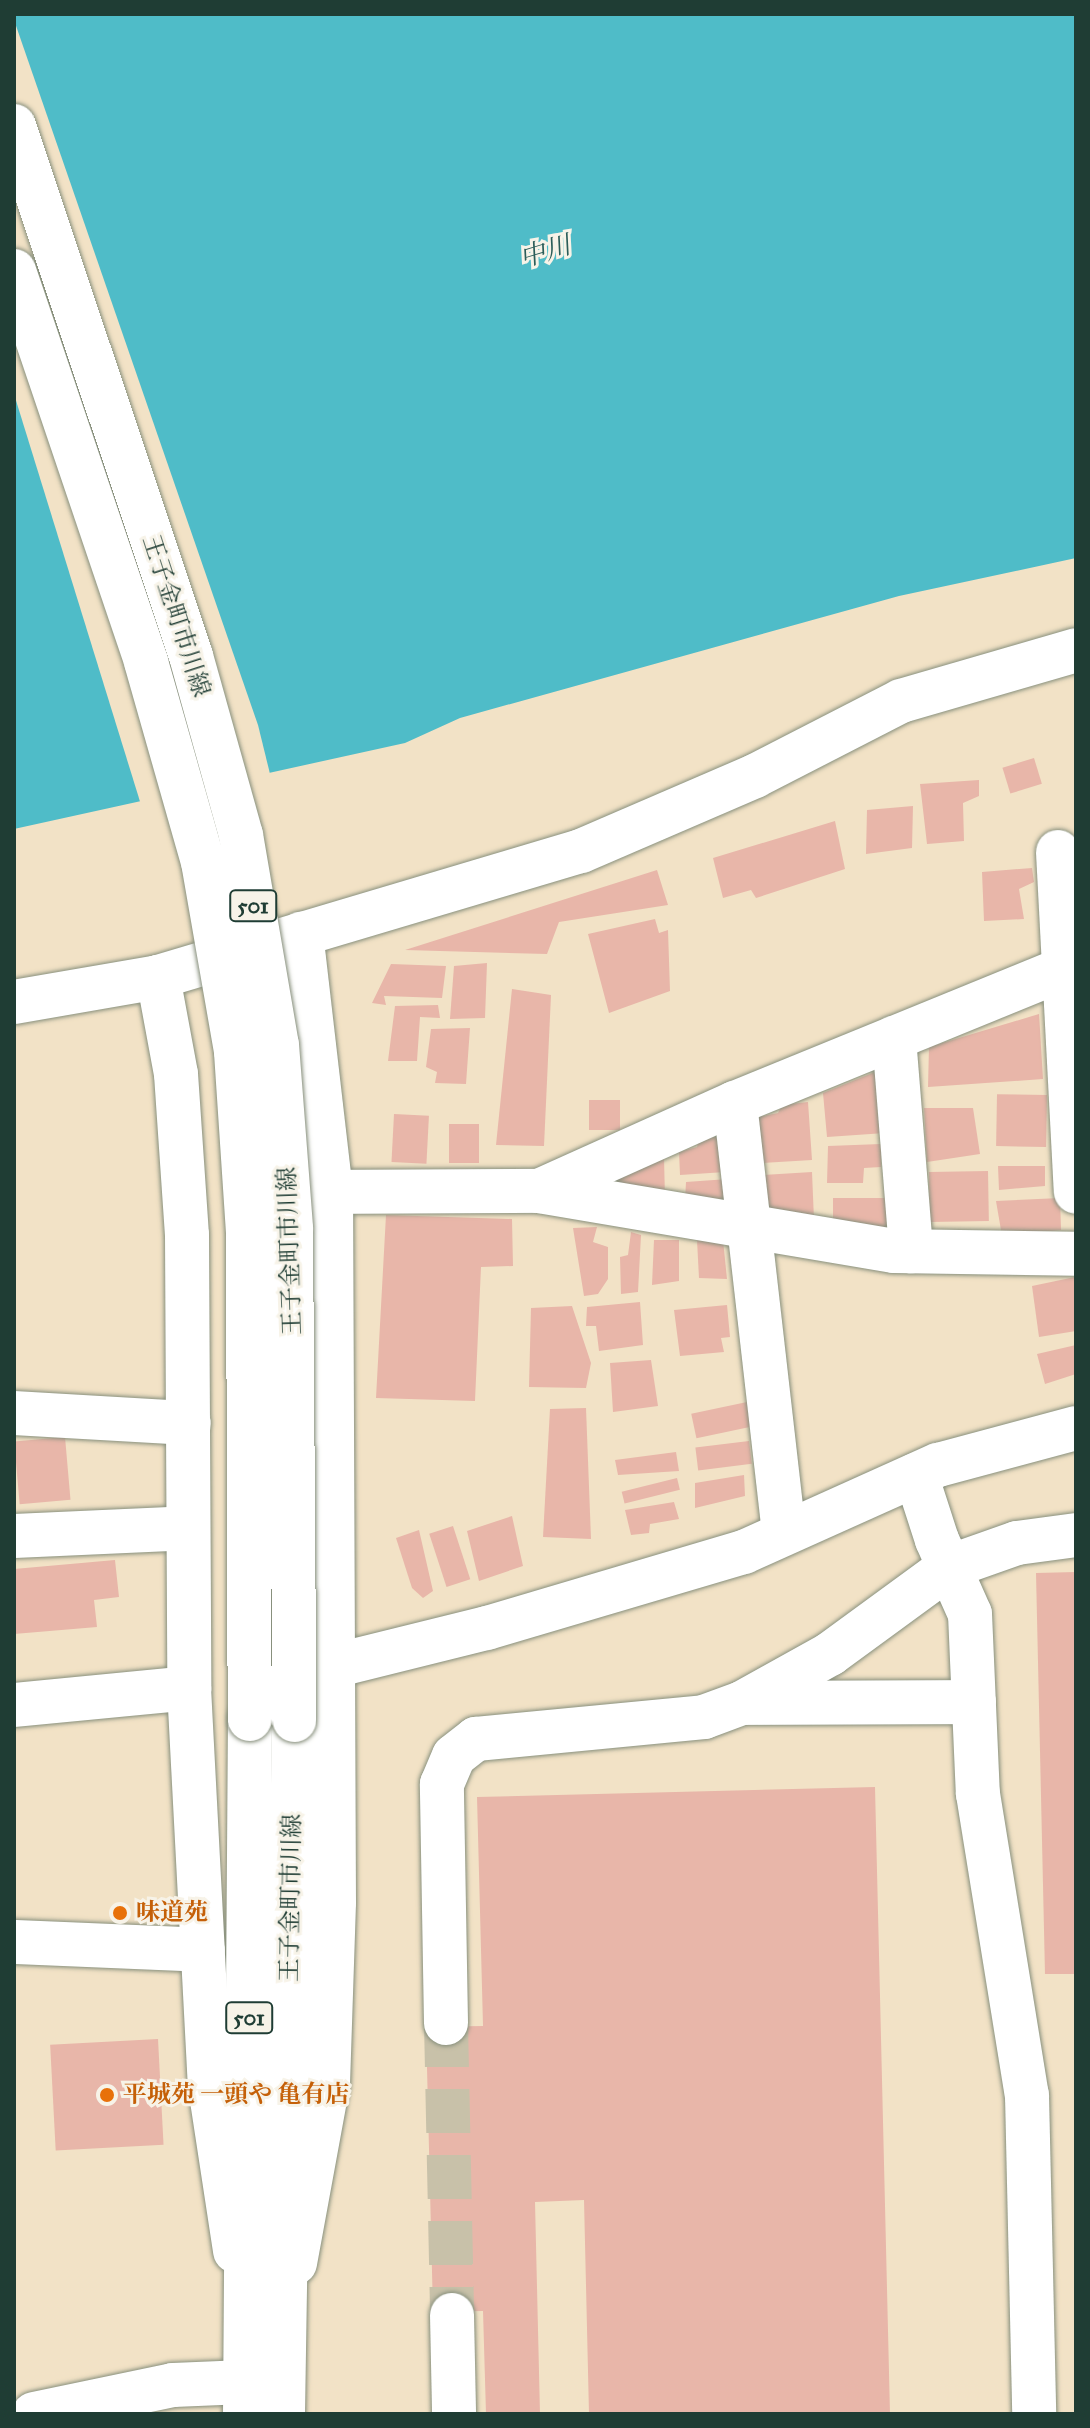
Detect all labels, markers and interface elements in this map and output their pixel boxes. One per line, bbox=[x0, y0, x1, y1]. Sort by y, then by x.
water label: 中川 bbox=[516, 229, 574, 275]
street label: 王子金町市川線 bbox=[136, 532, 216, 700]
road number: 501 bbox=[229, 888, 277, 924]
street label: 王子金町市川線 bbox=[273, 1167, 307, 1335]
street label: 王子金町市川線 bbox=[275, 1814, 307, 1982]
place label: 味道苑 bbox=[136, 1899, 208, 1927]
marker: 味道苑 bbox=[111, 1904, 129, 1922]
road number: 501 bbox=[225, 2000, 273, 2036]
place label: 平城苑 一頭や 亀有店 bbox=[123, 2081, 349, 2109]
marker: 平城苑 一頭や 亀有店 bbox=[98, 2086, 116, 2104]

